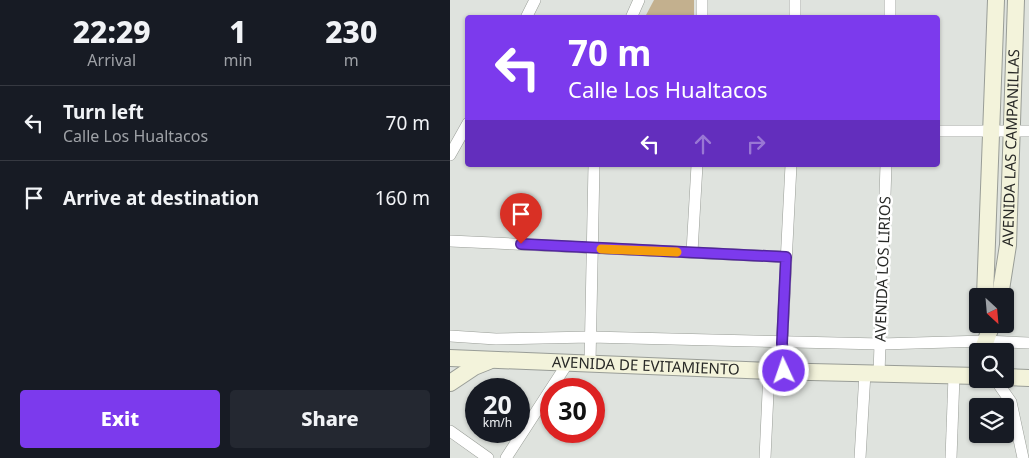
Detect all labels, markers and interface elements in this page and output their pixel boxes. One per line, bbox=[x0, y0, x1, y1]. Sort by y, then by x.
text: 22:29 bbox=[73, 11, 151, 52]
text: 1 bbox=[229, 11, 247, 52]
text: 230 bbox=[325, 11, 377, 52]
text: 70 m bbox=[568, 29, 651, 76]
icon: left bbox=[485, 35, 550, 100]
text: Arrival bbox=[87, 49, 136, 71]
text: min bbox=[223, 49, 252, 71]
text: m bbox=[344, 49, 359, 71]
street label: AVENIDA LAS CAMPANILLAS bbox=[997, 49, 1023, 247]
text: Calle Los Hualtacos bbox=[568, 74, 767, 104]
text: Turn left bbox=[63, 99, 144, 125]
icon: left bbox=[20, 109, 48, 137]
text: 70 m bbox=[386, 110, 430, 136]
text: Calle Los Hualtacos bbox=[63, 125, 208, 147]
icon: left bbox=[636, 130, 664, 158]
icon: ahead bbox=[689, 130, 717, 158]
icon: right bbox=[742, 130, 770, 158]
icon: arrive bbox=[20, 184, 48, 212]
text: Arrive at destination bbox=[63, 185, 259, 211]
text: 160 m bbox=[375, 185, 430, 211]
pin bbox=[500, 193, 542, 244]
street label: AVENIDA LOS LIRIOS bbox=[869, 196, 895, 342]
icon: arrive bbox=[507, 200, 535, 228]
north arrow bbox=[969, 288, 1014, 332]
map controls bbox=[969, 288, 1014, 443]
button: search bbox=[969, 343, 1014, 388]
position arrow bbox=[757, 344, 809, 396]
street label: AVENIDA DE EVITAMIENTO bbox=[552, 351, 740, 379]
speed limit sign: 30 bbox=[540, 378, 605, 443]
text: 20 bbox=[483, 387, 512, 421]
button: Exit bbox=[20, 390, 220, 448]
button: Share bbox=[230, 390, 430, 448]
button: layers bbox=[969, 398, 1014, 443]
text: km/h bbox=[483, 414, 512, 431]

